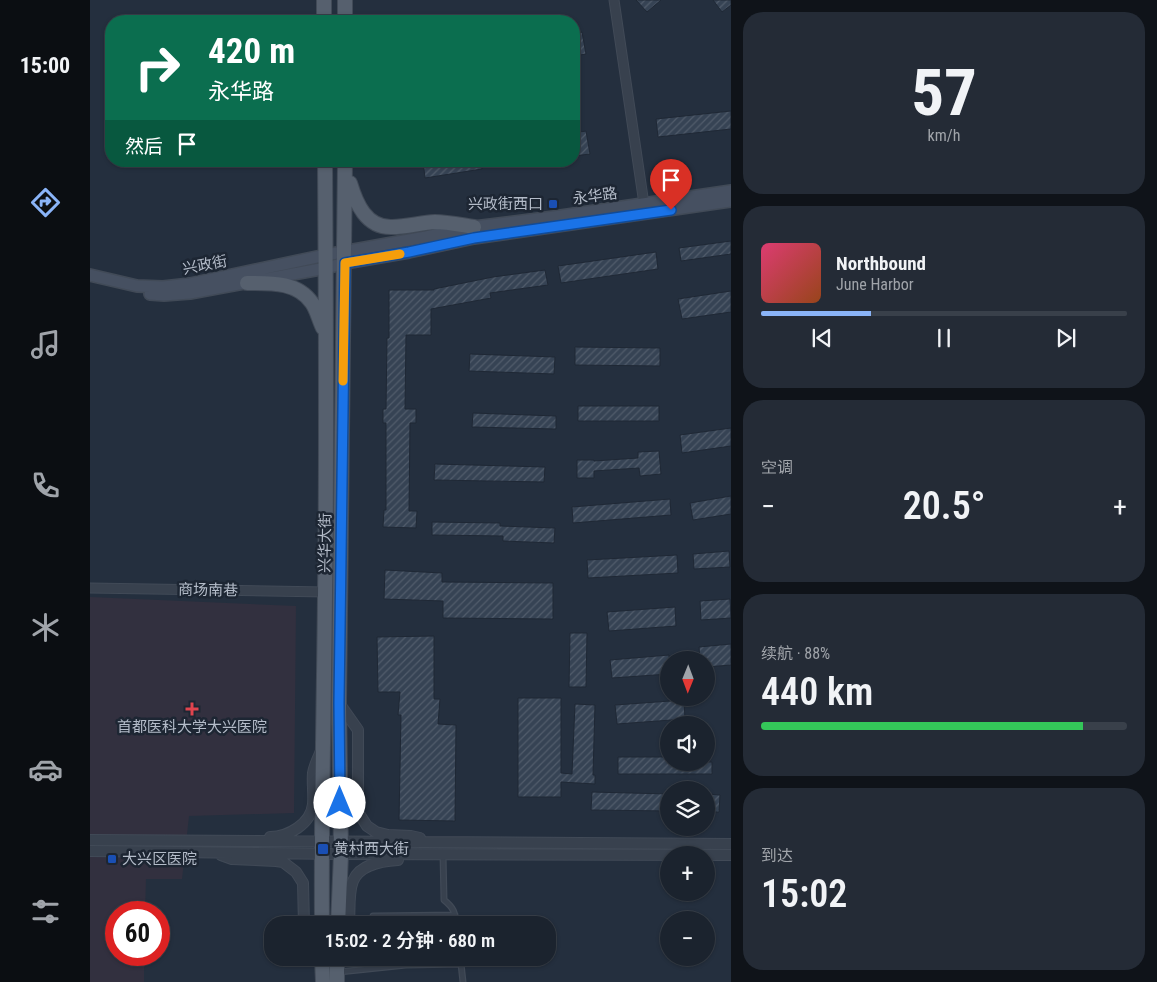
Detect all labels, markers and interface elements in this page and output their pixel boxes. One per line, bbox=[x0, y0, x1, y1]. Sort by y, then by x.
text: 420 m bbox=[208, 31, 295, 72]
icon: right bbox=[125, 35, 190, 100]
text: 15:00 bbox=[20, 53, 70, 78]
text: 57 bbox=[911, 55, 977, 131]
text: 永华路 bbox=[208, 79, 274, 104]
text: km/h bbox=[928, 126, 960, 145]
icon: arrive bbox=[173, 130, 201, 158]
text: 然后 bbox=[125, 135, 163, 158]
pin bbox=[650, 159, 692, 210]
icon: arrive bbox=[657, 166, 685, 194]
street label: 永华路 bbox=[571, 184, 619, 208]
icon: directions bbox=[28, 185, 63, 220]
place label: 兴政街西口 bbox=[468, 195, 543, 213]
marker: 兴政街西口 bbox=[547, 198, 559, 210]
street label: 兴政街 bbox=[181, 252, 229, 278]
text: Northbound bbox=[836, 252, 926, 275]
text: June Harbor bbox=[836, 275, 914, 294]
icon: previous bbox=[808, 324, 836, 352]
icon: pause bbox=[930, 324, 958, 352]
icon: next bbox=[1052, 324, 1080, 352]
icon: music bbox=[28, 327, 63, 362]
text: 空调 bbox=[761, 458, 793, 477]
icon: phone bbox=[28, 468, 63, 503]
text: 20.5° bbox=[903, 484, 985, 528]
text: − bbox=[761, 490, 775, 523]
text: + bbox=[1113, 490, 1127, 523]
street label: 兴华大街 bbox=[315, 513, 335, 573]
street label: 商场南巷 bbox=[178, 580, 238, 600]
icon: climate bbox=[28, 610, 63, 645]
text: 续航 · 88% bbox=[761, 644, 830, 663]
north arrow bbox=[660, 651, 715, 706]
map controls bbox=[660, 651, 715, 966]
text: 440 km bbox=[761, 670, 873, 714]
marker: 首都医科大学大兴医院 bbox=[185, 702, 199, 716]
button: sound bbox=[660, 716, 715, 771]
place label: 首都医科大学大兴医院 bbox=[117, 718, 267, 736]
icon: car bbox=[28, 752, 63, 787]
position arrow bbox=[313, 776, 365, 828]
button: layers bbox=[660, 781, 715, 836]
place label: 黄村西大街 bbox=[334, 840, 409, 858]
marker: 黄村西大街 bbox=[316, 842, 330, 856]
button: + bbox=[660, 846, 715, 901]
text: 到达 bbox=[761, 846, 793, 865]
place label: 大兴区医院 bbox=[122, 850, 197, 868]
marker: 大兴区医院 bbox=[106, 853, 118, 865]
text: 15:02 bbox=[761, 872, 847, 916]
icon: filters bbox=[28, 894, 63, 929]
speed limit sign: 60 bbox=[105, 901, 170, 966]
button: − bbox=[660, 911, 715, 966]
text: 15:02 · 2 分钟 · 680 m bbox=[325, 929, 495, 952]

